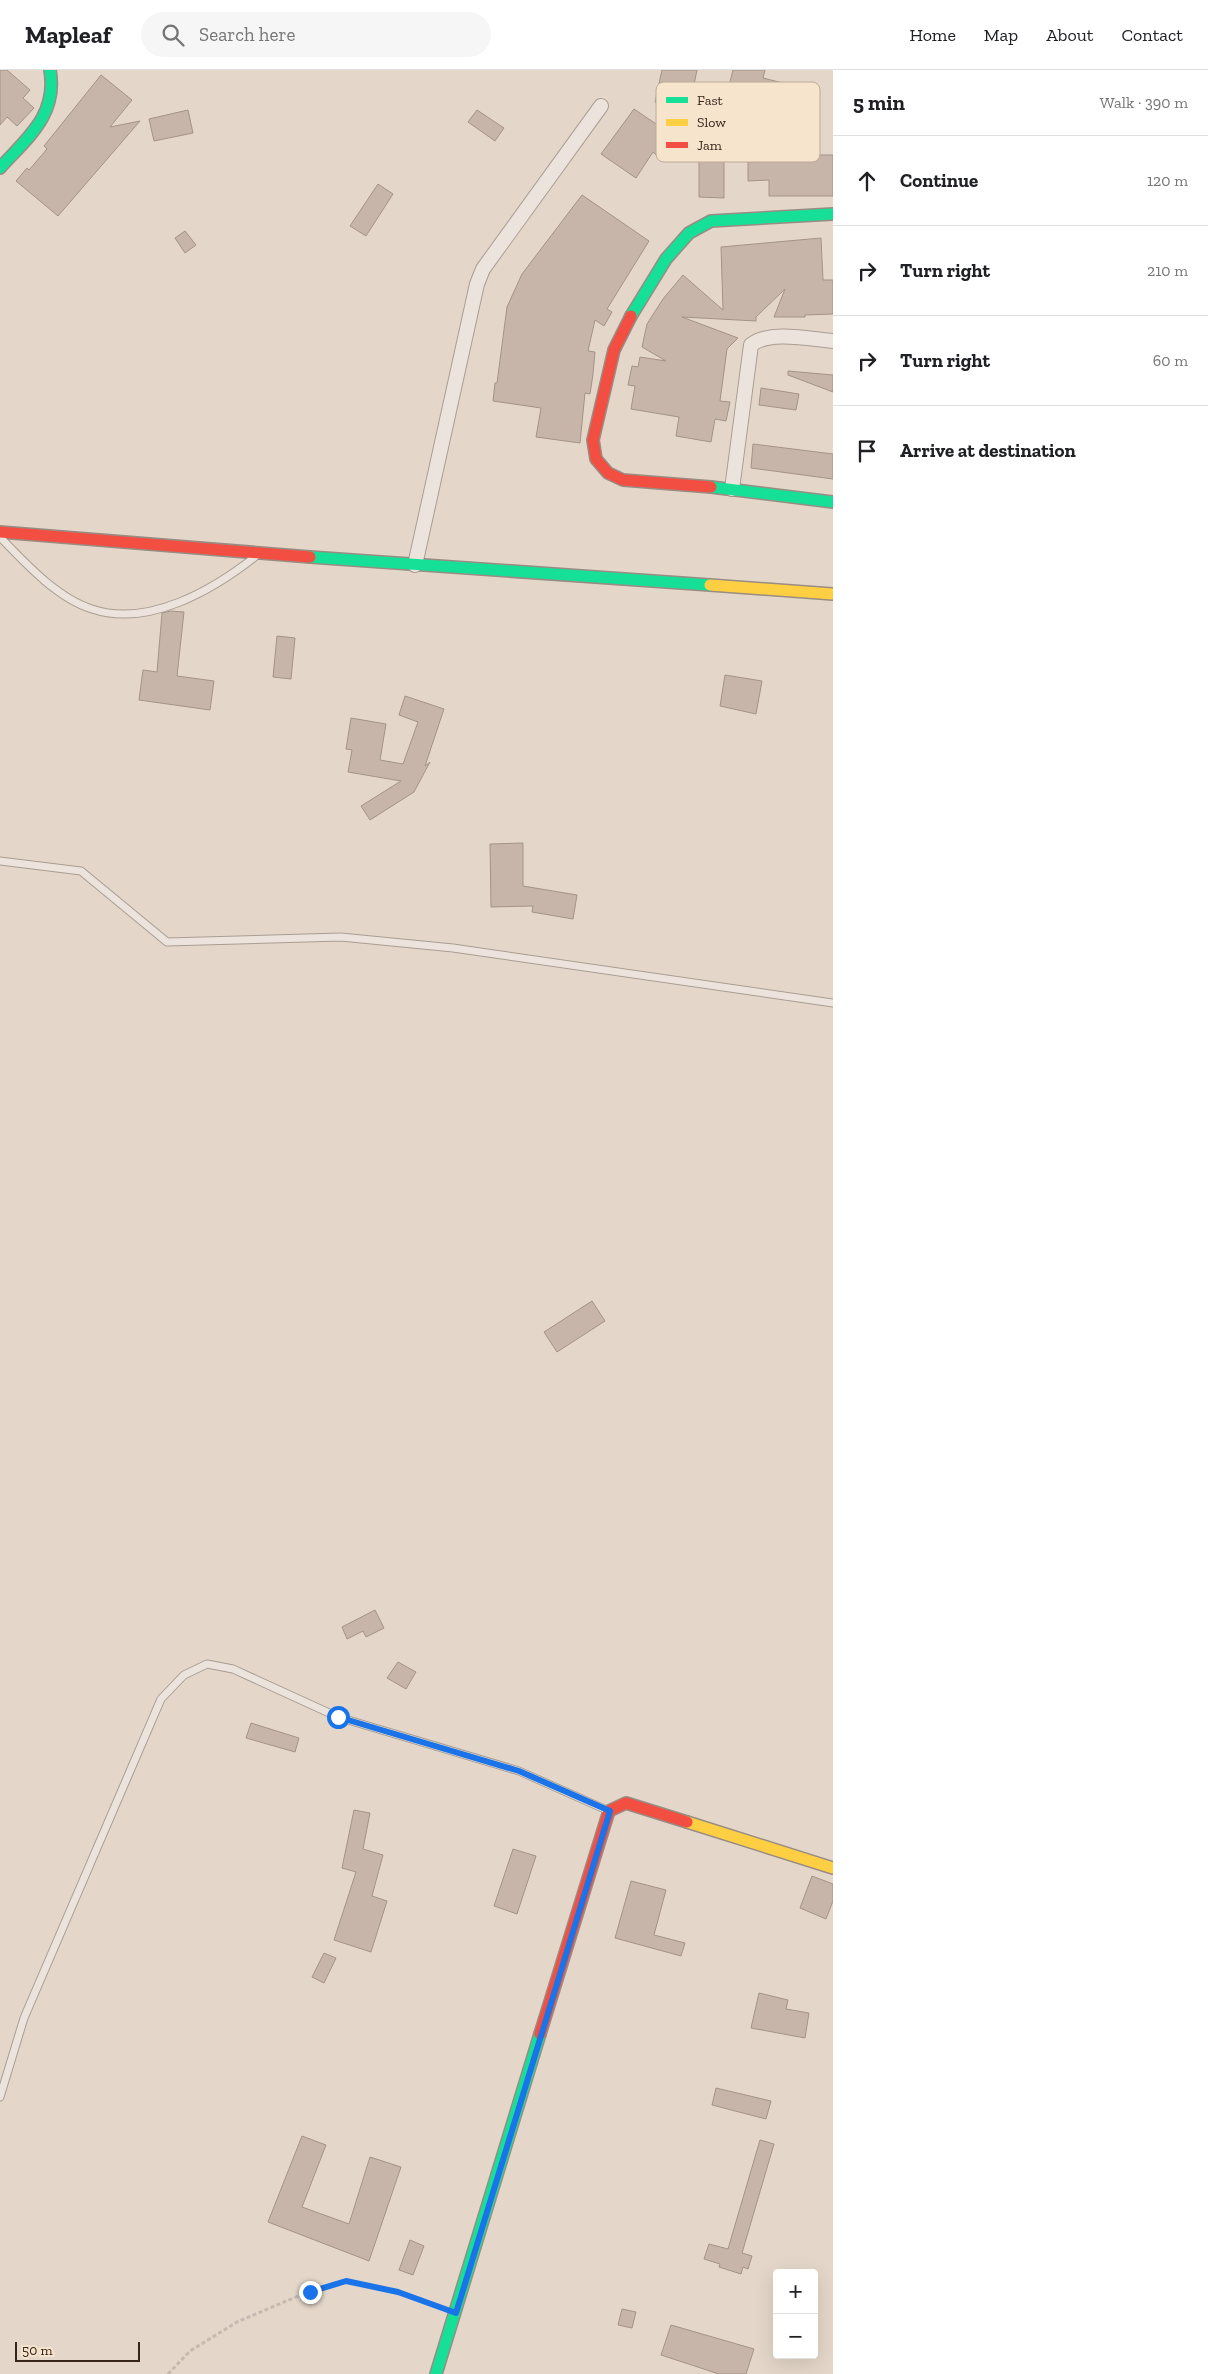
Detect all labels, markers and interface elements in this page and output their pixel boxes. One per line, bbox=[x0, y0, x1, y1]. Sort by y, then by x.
search box bbox=[141, 12, 491, 57]
text: Mapleaf bbox=[25, 20, 111, 49]
icon: search bbox=[159, 21, 187, 49]
text: Search here bbox=[199, 23, 295, 46]
text: Home bbox=[909, 24, 956, 46]
text: Map bbox=[984, 24, 1018, 46]
text: About bbox=[1046, 24, 1093, 46]
text: Contact bbox=[1121, 24, 1183, 46]
legend bbox=[656, 82, 820, 162]
text: 5 min bbox=[853, 90, 905, 115]
text: Fast bbox=[697, 92, 724, 109]
text: Walk · 390 m bbox=[1100, 93, 1188, 112]
text: Slow bbox=[697, 114, 726, 131]
text: Jam bbox=[697, 137, 722, 154]
icon: ahead bbox=[853, 167, 881, 195]
text: Continue bbox=[900, 169, 978, 192]
text: 120 m bbox=[1147, 171, 1188, 190]
icon: right bbox=[853, 257, 881, 285]
text: Turn right bbox=[900, 259, 990, 282]
text: 210 m bbox=[1147, 261, 1188, 280]
icon: right bbox=[853, 347, 881, 375]
text: Turn right bbox=[900, 349, 990, 372]
text: 60 m bbox=[1153, 351, 1188, 370]
icon: arrive bbox=[853, 437, 881, 465]
text: Arrive at destination bbox=[900, 439, 1076, 462]
route start bbox=[327, 1706, 350, 1729]
map controls bbox=[773, 2269, 818, 2359]
button: + bbox=[773, 2269, 818, 2314]
route end bbox=[299, 2281, 322, 2304]
button: − bbox=[773, 2314, 818, 2359]
scale bar bbox=[15, 2339, 140, 2362]
text: 50 m bbox=[22, 2342, 53, 2359]

